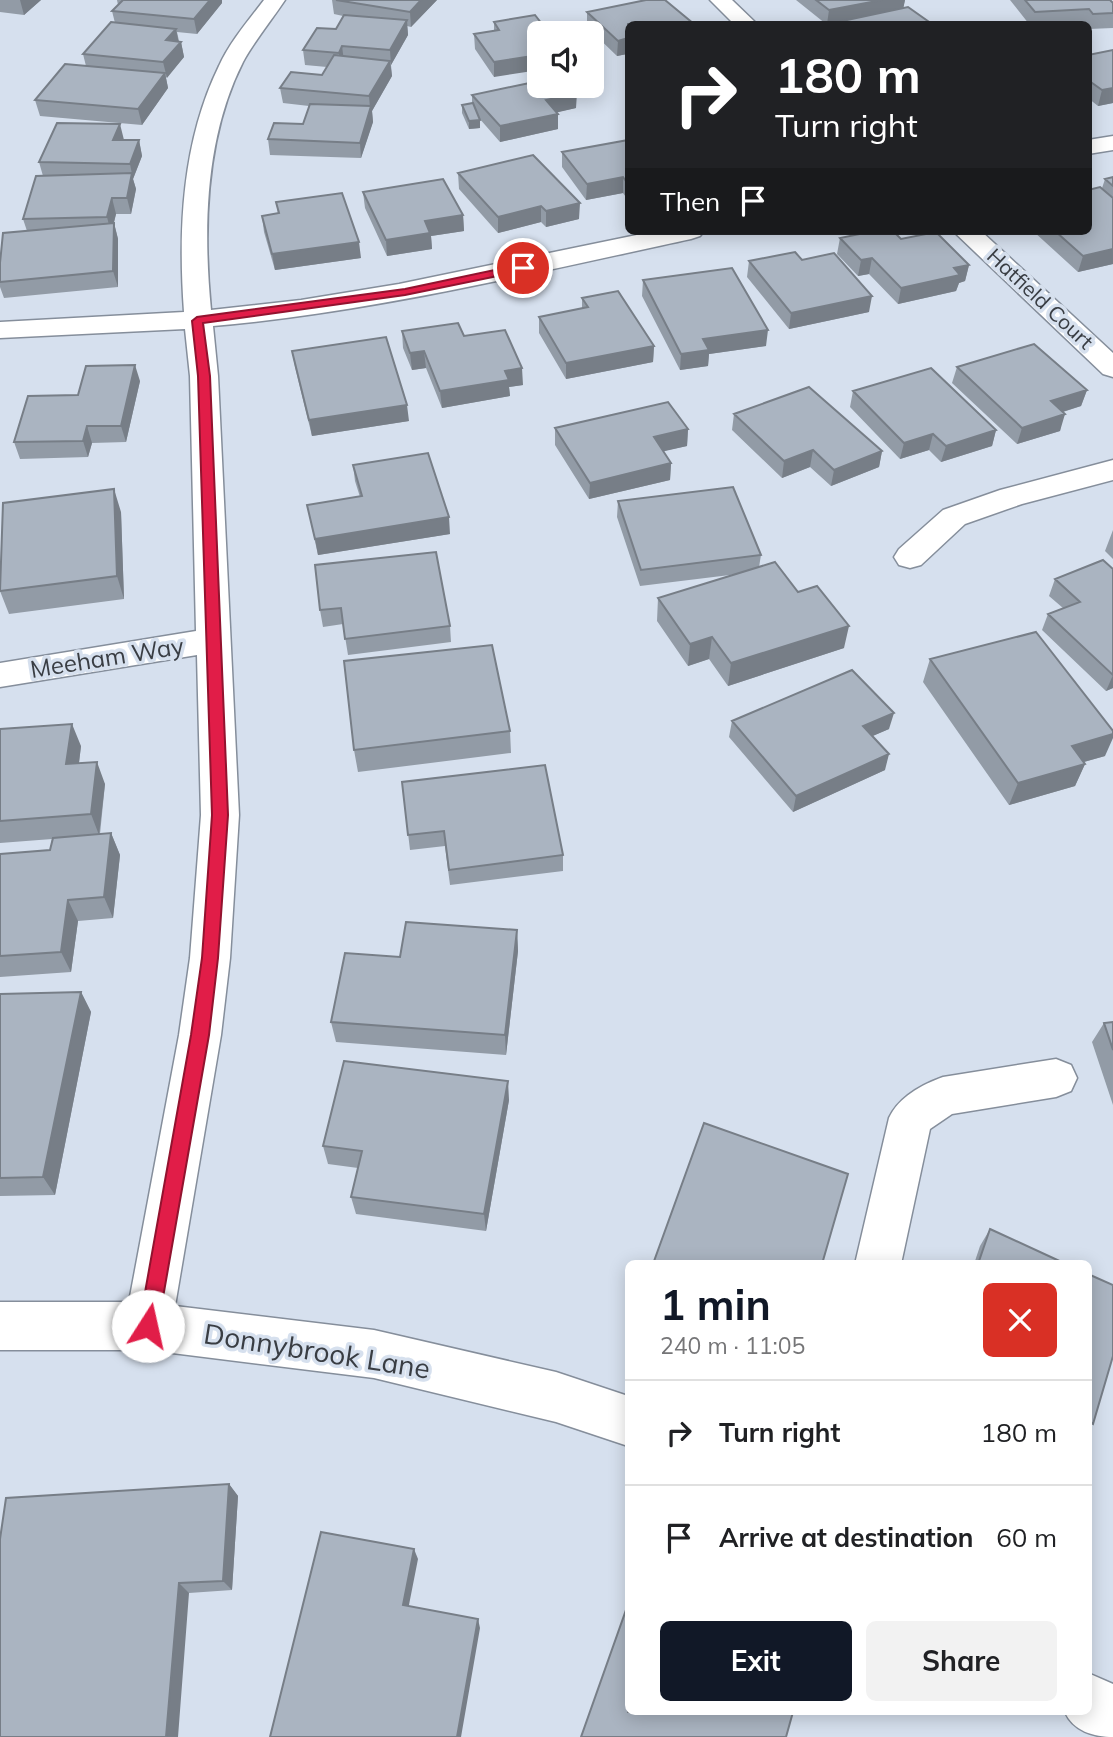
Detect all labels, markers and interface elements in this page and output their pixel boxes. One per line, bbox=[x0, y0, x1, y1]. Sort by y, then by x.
map controls bbox=[527, 21, 604, 98]
button: sound bbox=[527, 21, 604, 98]
text: 180 m bbox=[775, 44, 921, 105]
icon: right bbox=[660, 49, 751, 140]
text: Turn right bbox=[775, 105, 918, 145]
icon: arrive bbox=[734, 182, 772, 220]
text: Then bbox=[660, 185, 720, 218]
pin bbox=[493, 238, 553, 298]
street label: Hatfield Court bbox=[982, 242, 1099, 354]
icon: arrive bbox=[504, 249, 542, 287]
street label: Meeham Way bbox=[28, 630, 186, 684]
text: 1 min bbox=[660, 1278, 771, 1331]
button: close bbox=[983, 1283, 1057, 1357]
position arrow bbox=[111, 1289, 185, 1363]
street label: Donnybrook Lane bbox=[201, 1315, 433, 1386]
text: 240 m · 11:05 bbox=[660, 1331, 805, 1360]
icon: right bbox=[660, 1414, 698, 1452]
text: Turn right bbox=[719, 1416, 840, 1449]
text: 180 m bbox=[981, 1416, 1057, 1449]
icon: arrive bbox=[660, 1519, 698, 1557]
text: Arrive at destination bbox=[719, 1521, 974, 1554]
text: 60 m bbox=[996, 1521, 1057, 1554]
button: Exit bbox=[660, 1621, 852, 1701]
button: Share bbox=[866, 1621, 1057, 1701]

